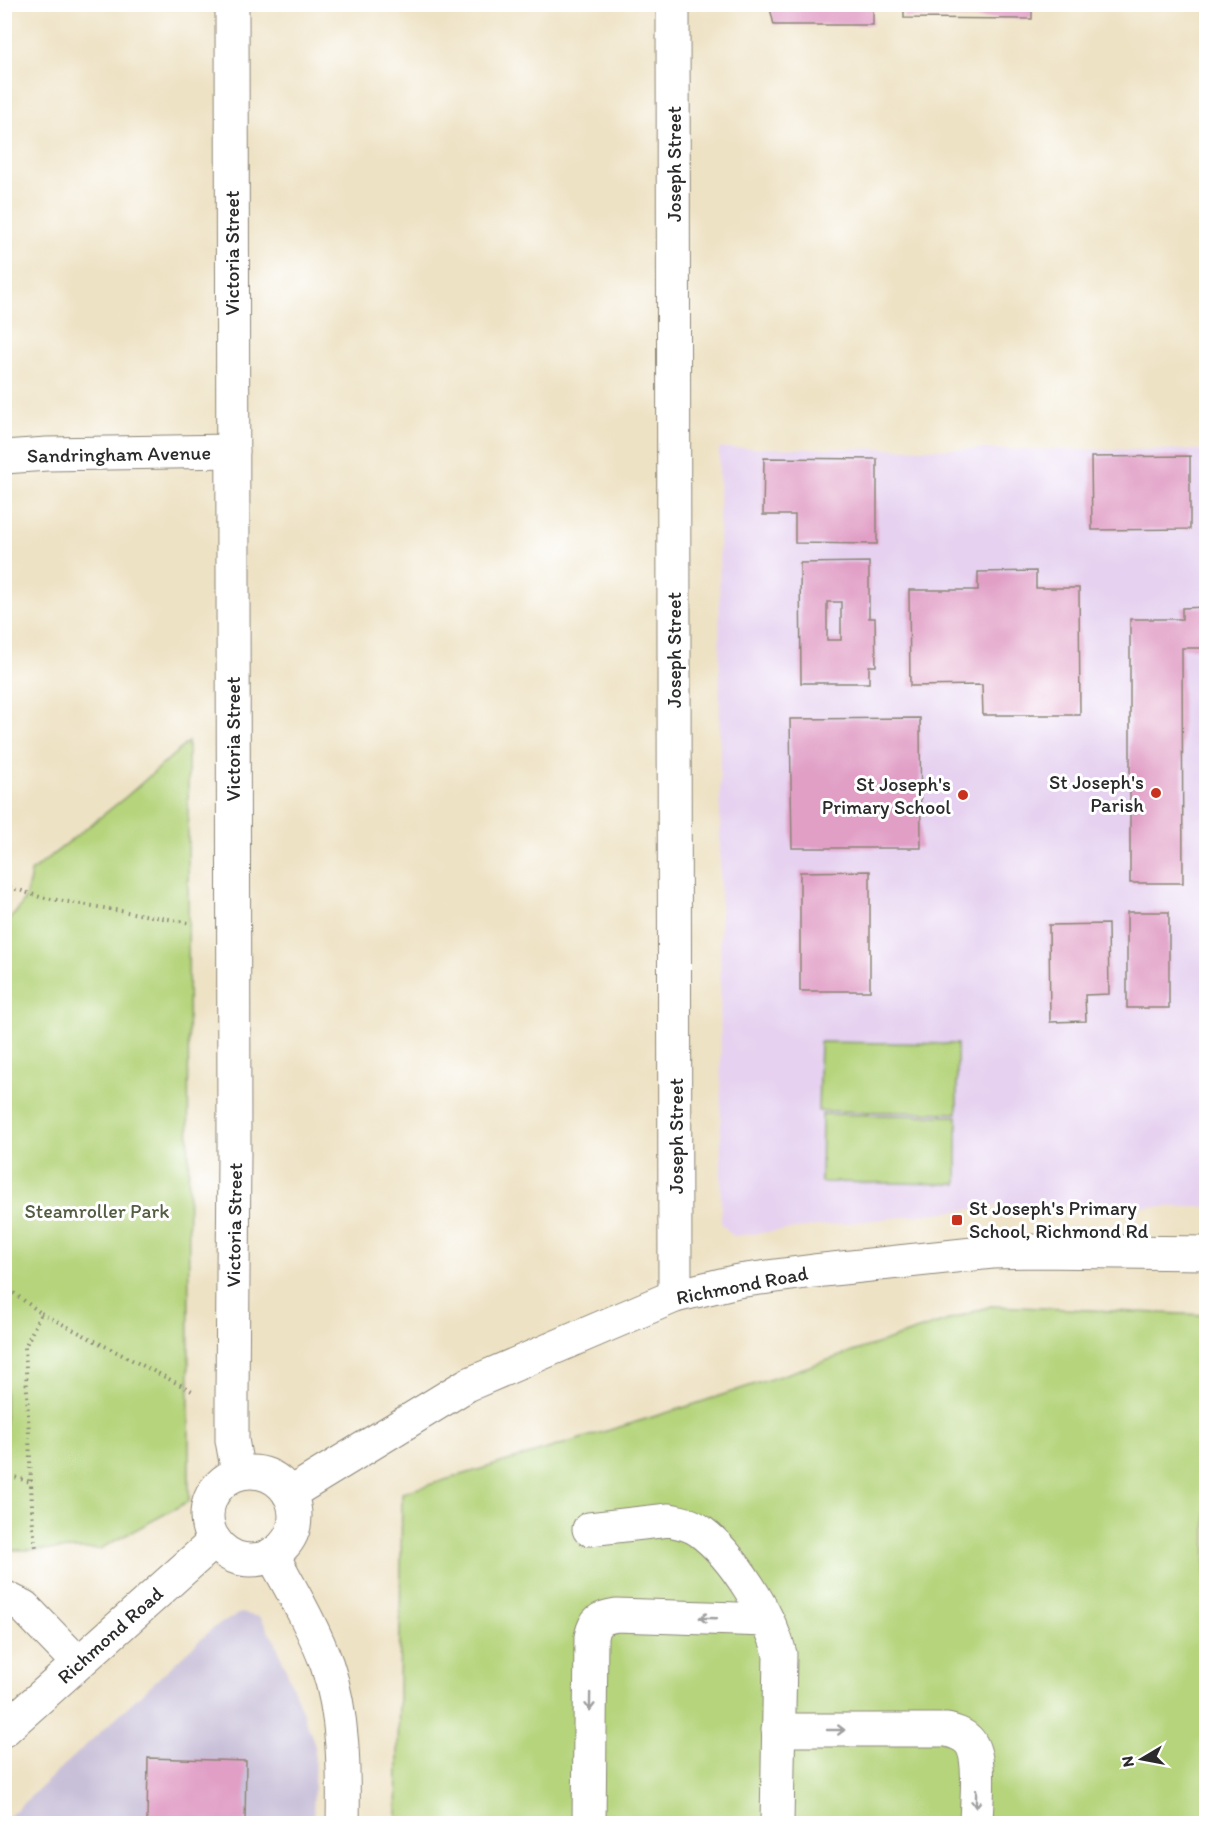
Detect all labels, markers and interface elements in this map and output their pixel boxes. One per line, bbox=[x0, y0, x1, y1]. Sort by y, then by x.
street label: Joseph Street bbox=[662, 106, 686, 222]
street label: Victoria Street bbox=[220, 191, 244, 315]
street label: Sandringham Avenue bbox=[27, 440, 211, 468]
street label: Joseph Street bbox=[662, 592, 686, 708]
street label: Victoria Street bbox=[221, 677, 245, 801]
place label: St Joseph's Parish bbox=[1049, 770, 1144, 817]
place label: St Joseph's Primary School bbox=[822, 772, 951, 819]
marker: St Joseph's Parish bbox=[1149, 786, 1163, 800]
marker: St Joseph's Primary School bbox=[956, 788, 970, 802]
street label: Joseph Street bbox=[664, 1078, 688, 1194]
street label: Victoria Street bbox=[221, 1162, 247, 1288]
place label: St Joseph's Primary School, Richmond Rd bbox=[969, 1196, 1149, 1243]
park label: Steamroller Park bbox=[24, 1199, 170, 1223]
marker: St Joseph's Primary School, Richmond Rd bbox=[950, 1213, 964, 1227]
street label: Richmond Road bbox=[674, 1260, 810, 1310]
street label: Richmond Road bbox=[52, 1581, 168, 1689]
one-way arrow bbox=[699, 1613, 719, 1624]
one-way arrow bbox=[585, 1692, 596, 1712]
one-way arrow bbox=[826, 1724, 846, 1736]
north arrow bbox=[1112, 1729, 1172, 1789]
text: N bbox=[1117, 1755, 1138, 1768]
one-way arrow bbox=[970, 1788, 982, 1808]

